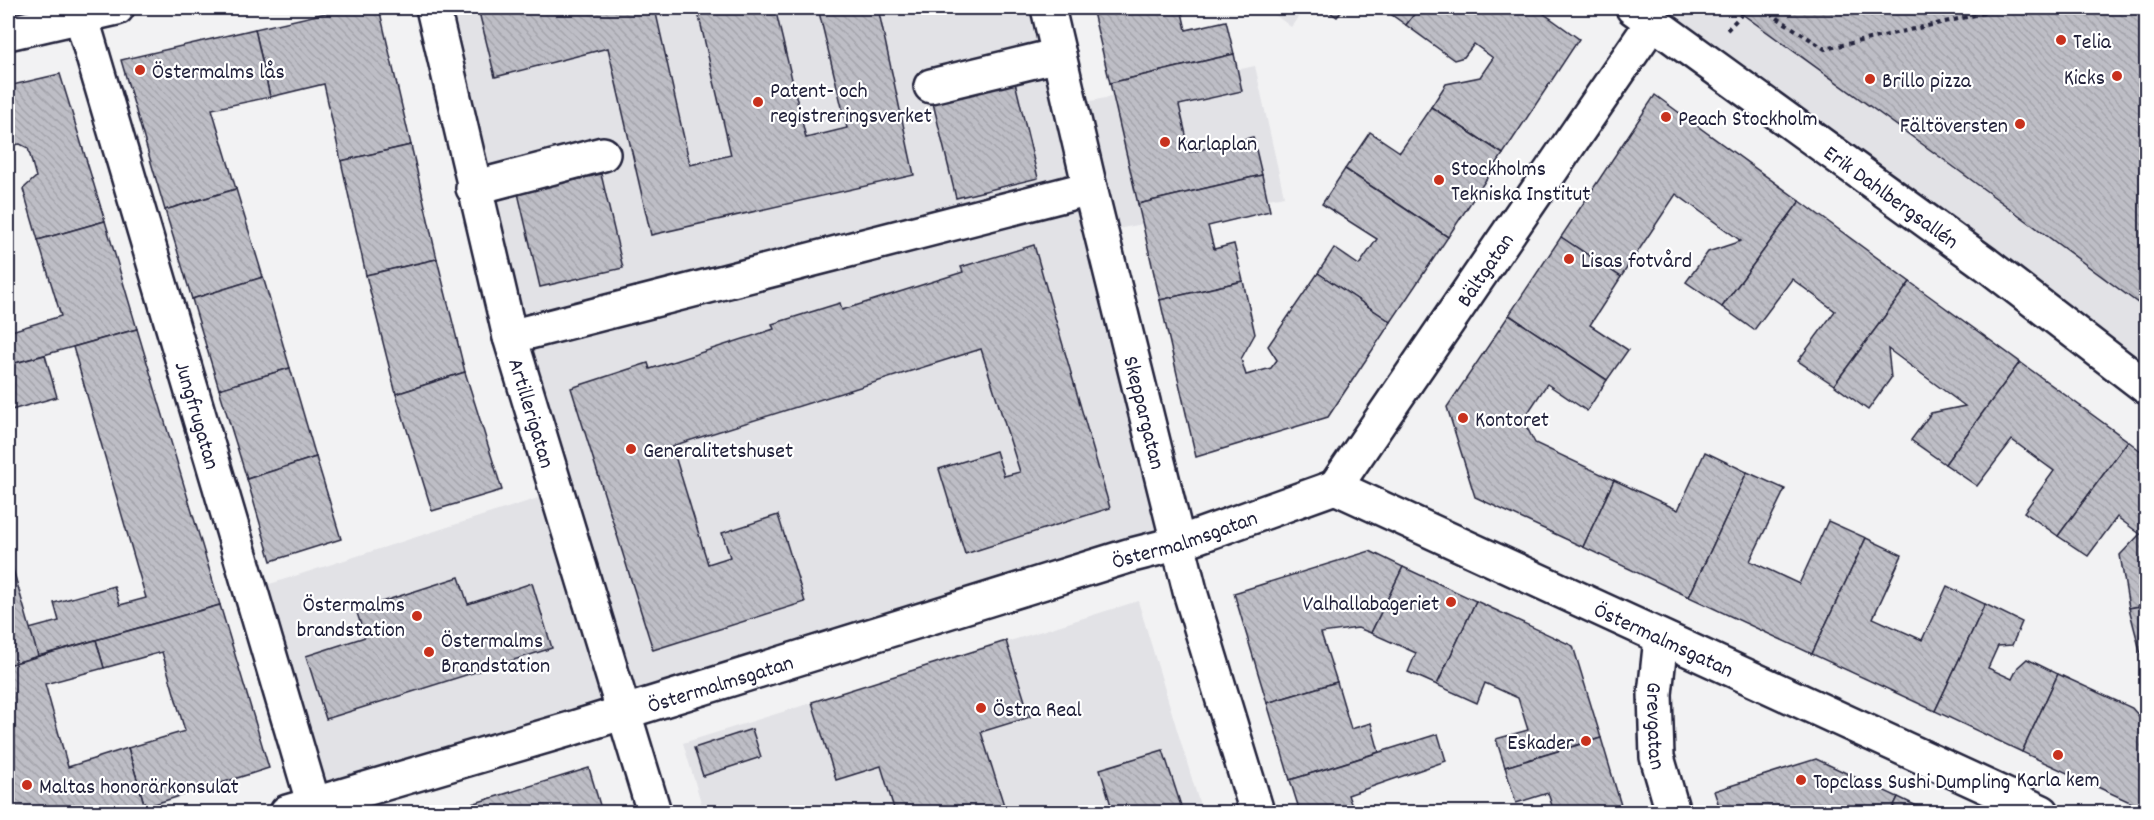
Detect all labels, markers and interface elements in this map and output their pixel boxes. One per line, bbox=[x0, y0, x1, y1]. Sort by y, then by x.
place label: Telia bbox=[2073, 28, 2112, 59]
marker: Telia bbox=[2054, 33, 2068, 47]
place label: Östermalms lås bbox=[152, 58, 285, 89]
marker: Östermalms lås bbox=[133, 63, 147, 77]
place label: Kicks bbox=[2064, 64, 2105, 95]
place label: Brillo pizza bbox=[1882, 67, 1972, 98]
marker: Kicks bbox=[2110, 69, 2124, 83]
marker: Brillo pizza bbox=[1863, 72, 1877, 86]
place label: Patent- och registreringsverket bbox=[770, 77, 932, 133]
marker: Patent- och registreringsverket bbox=[751, 95, 765, 109]
place label: Peach Stockholm bbox=[1678, 105, 1818, 136]
marker: Peach Stockholm bbox=[1659, 110, 1673, 124]
place label: Fältöversten bbox=[1900, 112, 2008, 143]
marker: Fältöversten bbox=[2013, 117, 2027, 131]
place label: Karlaplan bbox=[1177, 130, 1257, 161]
marker: Karlaplan bbox=[1158, 135, 1172, 149]
street label: Erik Dahlbergsallén bbox=[1816, 139, 1964, 258]
place label: Stockholms Tekniska Institut bbox=[1451, 155, 1590, 211]
marker: Stockholms Tekniska Institut bbox=[1432, 173, 1446, 187]
street label: Bältgatan bbox=[1450, 228, 1523, 314]
place label: Lisas fotvård bbox=[1581, 247, 1692, 278]
marker: Lisas fotvård bbox=[1562, 252, 1576, 266]
street label: Skeppargatan bbox=[1113, 353, 1171, 473]
street label: Artillerigatan bbox=[498, 355, 561, 472]
street label: Jungfrugatan bbox=[165, 358, 226, 474]
place label: Kontoret bbox=[1475, 406, 1549, 437]
marker: Kontoret bbox=[1456, 411, 1470, 425]
place label: Generalitetshuset bbox=[643, 437, 793, 468]
marker: Generalitetshuset bbox=[624, 442, 638, 456]
street label: Östermalmsgatan bbox=[1109, 504, 1262, 579]
place label: Valhallabageriet bbox=[1303, 590, 1439, 621]
place label: Östermalms brandstation bbox=[297, 591, 405, 647]
marker: Valhallabageriet bbox=[1444, 595, 1458, 609]
street label: Östermalmsgatan bbox=[1588, 596, 1738, 687]
marker: Östermalms brandstation bbox=[410, 609, 424, 623]
place label: Östermalms Brandstation bbox=[441, 627, 550, 683]
marker: Östermalms Brandstation bbox=[422, 645, 436, 659]
street label: Östermalmsgatan bbox=[644, 649, 798, 723]
street label: Grevgatan bbox=[1636, 680, 1672, 774]
place label: Östra Real bbox=[993, 696, 1082, 727]
marker: Östra Real bbox=[974, 701, 988, 715]
place label: Eskader bbox=[1507, 729, 1575, 760]
marker: Eskader bbox=[1579, 734, 1593, 748]
marker: Karla kem bbox=[2051, 748, 2065, 762]
place label: Karla kem bbox=[2016, 766, 2100, 797]
place label: Topclass Sushi Dumpling bbox=[1813, 768, 2010, 799]
place label: Maltas honorärkonsulat bbox=[39, 773, 239, 804]
marker: Topclass Sushi Dumpling bbox=[1794, 773, 1808, 787]
marker: Maltas honorärkonsulat bbox=[20, 778, 34, 792]

